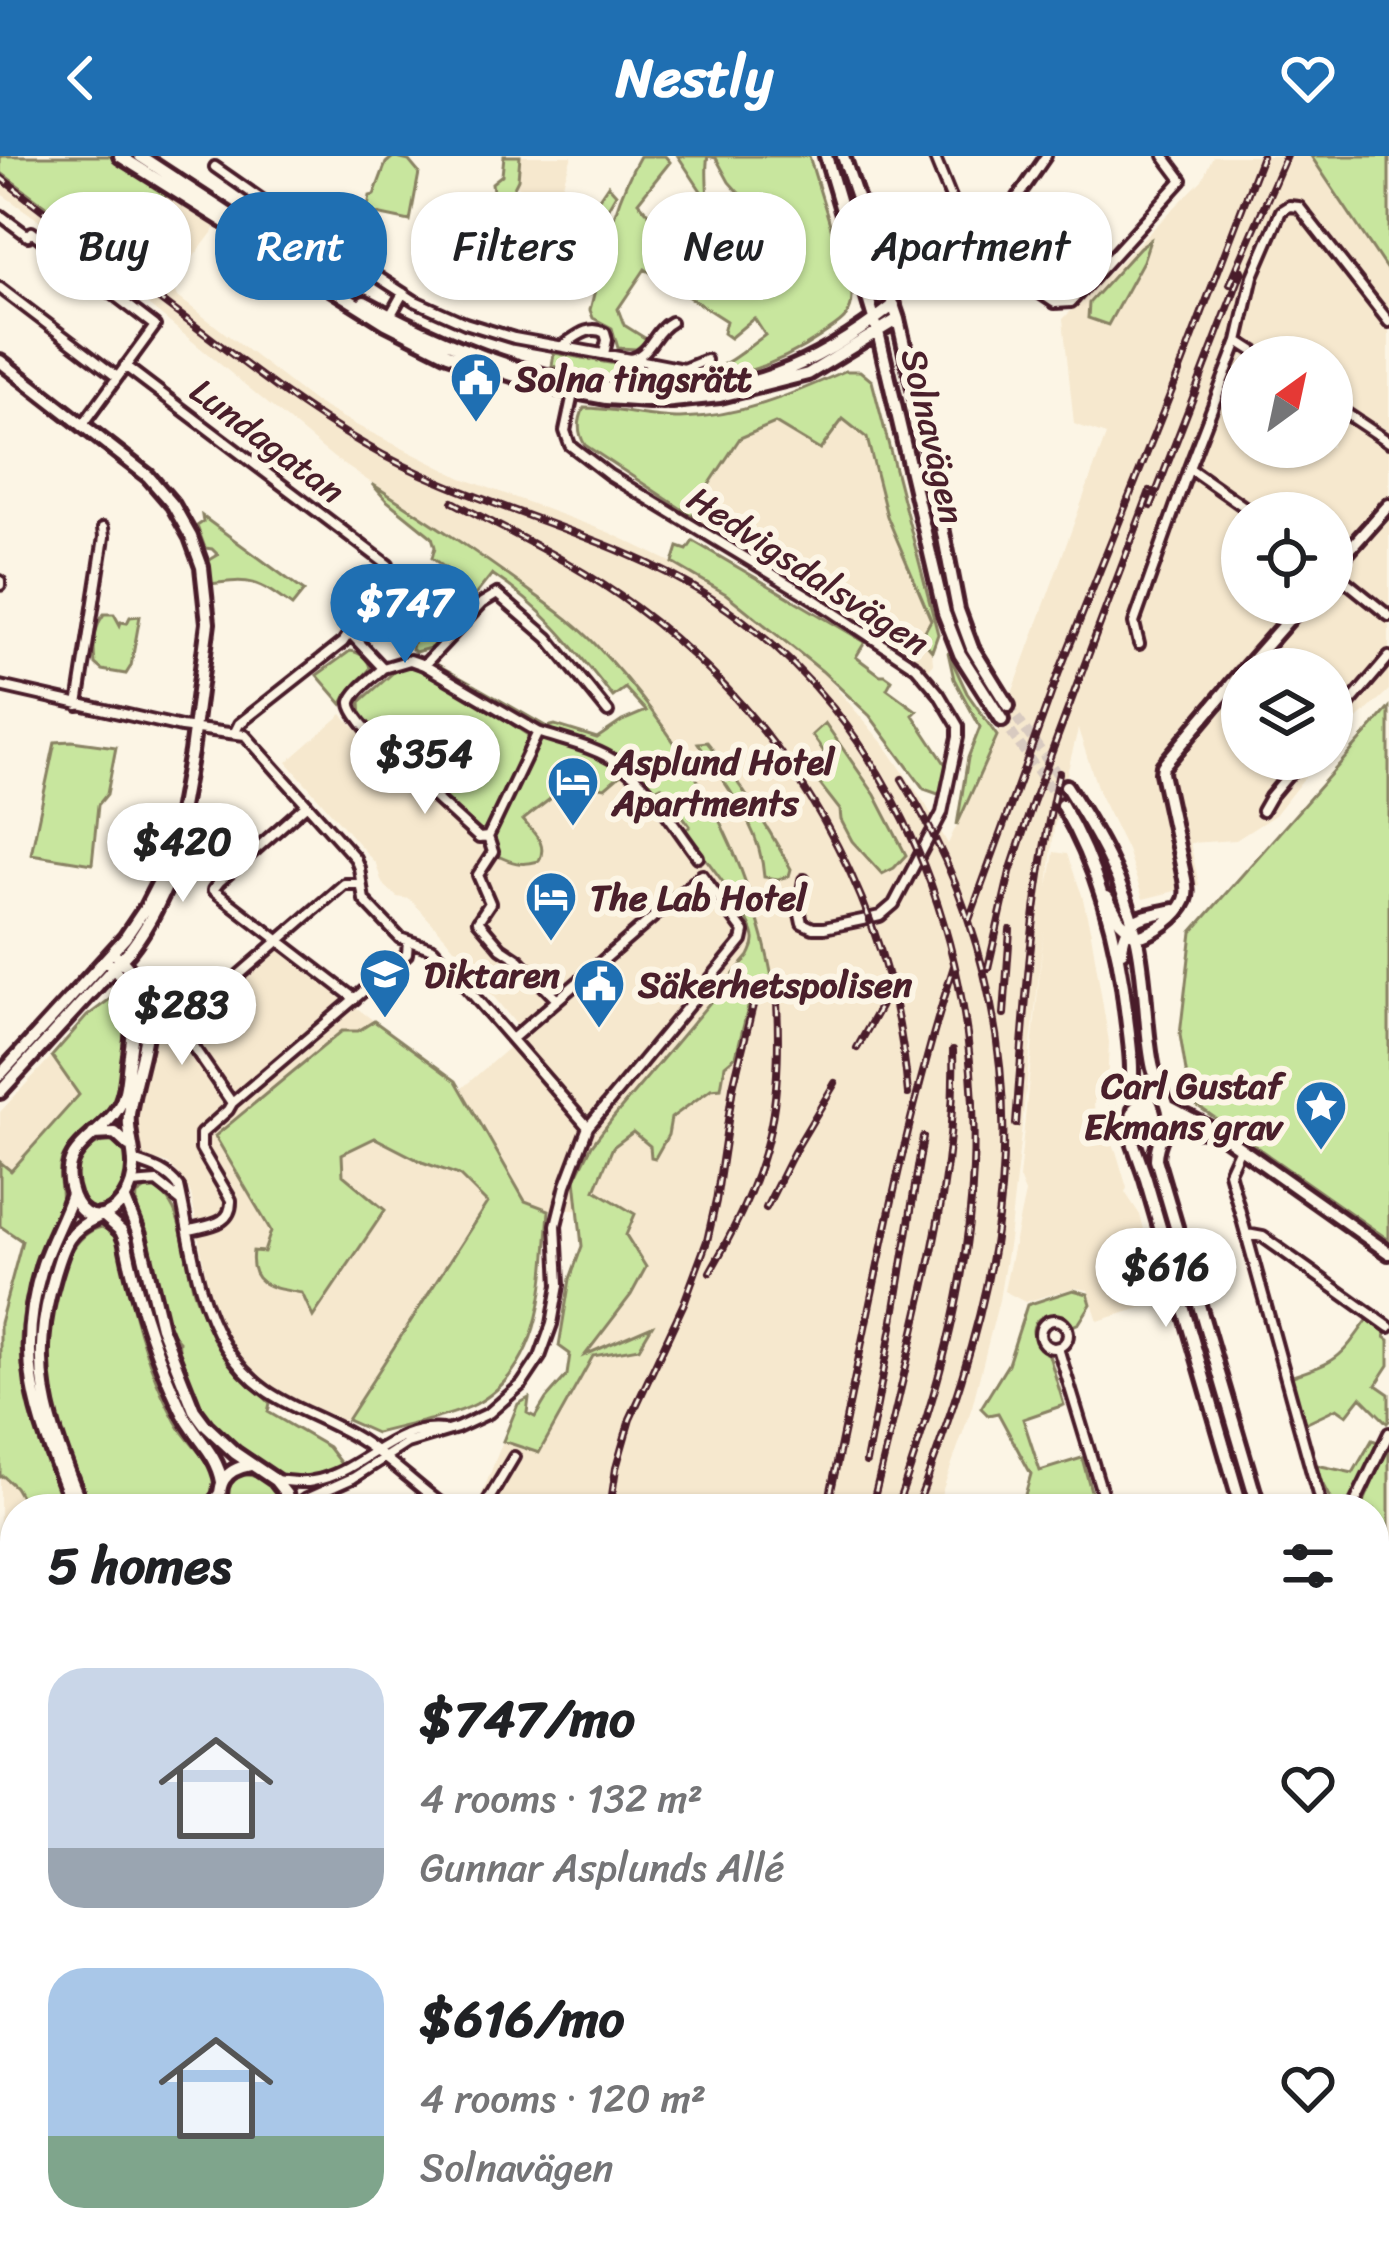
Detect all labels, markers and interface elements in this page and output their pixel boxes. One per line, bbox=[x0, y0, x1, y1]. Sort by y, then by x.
text: Nestly bbox=[616, 30, 773, 126]
icon: back bbox=[48, 45, 114, 111]
icon: heart bbox=[1275, 45, 1341, 111]
chip: Buy bbox=[36, 192, 191, 300]
chip: Rent bbox=[215, 192, 387, 300]
chip: Filters bbox=[411, 192, 618, 300]
chip: New bbox=[642, 192, 806, 300]
chip: Apartment bbox=[830, 192, 1112, 300]
north arrow bbox=[1221, 336, 1353, 468]
map controls bbox=[1221, 336, 1353, 780]
street label: Solnavägen bbox=[882, 342, 984, 530]
place label: Solna tingsrätt bbox=[514, 347, 753, 411]
public building icon: Solna tingsrätt bbox=[448, 350, 504, 424]
street label: Lundagatan bbox=[176, 361, 359, 521]
street label: Hedvigsdalsvägen bbox=[674, 468, 943, 674]
button: locate bbox=[1221, 492, 1353, 624]
pin: $747 bbox=[334, 564, 476, 666]
text: $747 bbox=[357, 568, 453, 637]
button: layers bbox=[1221, 648, 1353, 780]
pin: $354 bbox=[354, 715, 496, 817]
text: $354 bbox=[377, 719, 473, 788]
place label: Asplund Hotel Apartments bbox=[610, 730, 836, 835]
hotel icon: Asplund Hotel Apartments bbox=[545, 754, 601, 828]
pin: $420 bbox=[112, 803, 254, 905]
text: $420 bbox=[134, 807, 232, 876]
place label: The Lab Hotel bbox=[590, 866, 808, 930]
hotel icon: The Lab Hotel bbox=[523, 869, 579, 943]
place label: Diktaren bbox=[424, 943, 560, 1007]
school or university icon: Diktaren bbox=[357, 946, 413, 1020]
place label: Säkerhetspolisen bbox=[637, 953, 913, 1017]
public building icon: Säkerhetspolisen bbox=[571, 956, 627, 1030]
pin: $283 bbox=[111, 966, 253, 1068]
text: $283 bbox=[135, 970, 229, 1039]
place label: Carl Gustaf Ekmans grav bbox=[1084, 1054, 1286, 1159]
place icon: Carl Gustaf Ekmans grav bbox=[1293, 1078, 1349, 1152]
pin: $616 bbox=[1095, 1228, 1237, 1330]
text: $616 bbox=[1122, 1232, 1210, 1301]
text: 5 homes bbox=[48, 1521, 231, 1611]
icon: filters bbox=[1275, 1533, 1341, 1599]
text: $747/mo bbox=[420, 1674, 635, 1764]
icon: home bbox=[144, 1716, 288, 1860]
icon: heart bbox=[1275, 1755, 1341, 1821]
text: 4 rooms · 132 m² bbox=[420, 1764, 703, 1833]
text: Gunnar Asplunds Allé bbox=[420, 1833, 785, 1902]
text: $616/mo bbox=[420, 1974, 625, 2064]
icon: home bbox=[144, 2016, 288, 2160]
icon: heart bbox=[1275, 2055, 1341, 2121]
text: 4 rooms · 120 m² bbox=[420, 2064, 706, 2133]
text: Solnavägen bbox=[420, 2133, 613, 2202]

